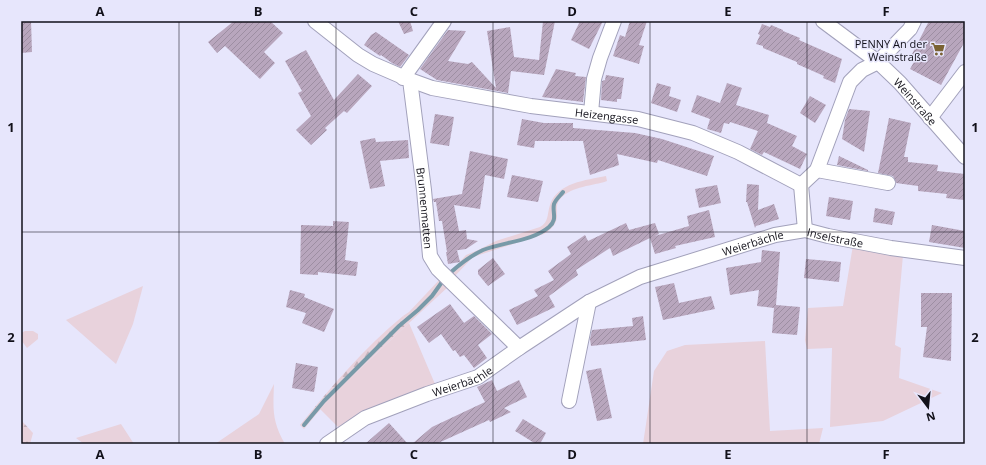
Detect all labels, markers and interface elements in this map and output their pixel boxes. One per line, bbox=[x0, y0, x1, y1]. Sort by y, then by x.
text: A bbox=[96, 2, 105, 20]
text: B bbox=[254, 2, 263, 20]
text: C bbox=[410, 2, 418, 20]
text: D bbox=[567, 2, 577, 20]
text: E bbox=[724, 2, 732, 20]
text: F bbox=[882, 2, 890, 20]
place label: PENNY An der Weinstraße bbox=[855, 36, 928, 64]
supermarket icon: PENNY An der Weinstraße bbox=[930, 41, 946, 57]
street label: Weinstraße bbox=[891, 74, 941, 128]
street label: Heizengasse bbox=[574, 104, 639, 127]
text: 1 bbox=[7, 118, 15, 136]
text: 1 bbox=[971, 118, 979, 136]
street label: Brunnenmatten bbox=[414, 166, 437, 249]
street label: Inselstraße bbox=[806, 223, 865, 250]
street label: Weierbächle bbox=[720, 226, 785, 259]
text: 2 bbox=[7, 328, 15, 346]
text: 2 bbox=[971, 328, 979, 346]
street label: Weierbächle bbox=[430, 362, 495, 399]
north arrow bbox=[908, 387, 948, 427]
text: N bbox=[925, 409, 937, 426]
text: A bbox=[96, 445, 105, 463]
text: B bbox=[254, 445, 263, 463]
text: C bbox=[410, 445, 418, 463]
text: D bbox=[567, 445, 577, 463]
text: E bbox=[724, 445, 732, 463]
text: F bbox=[882, 445, 890, 463]

